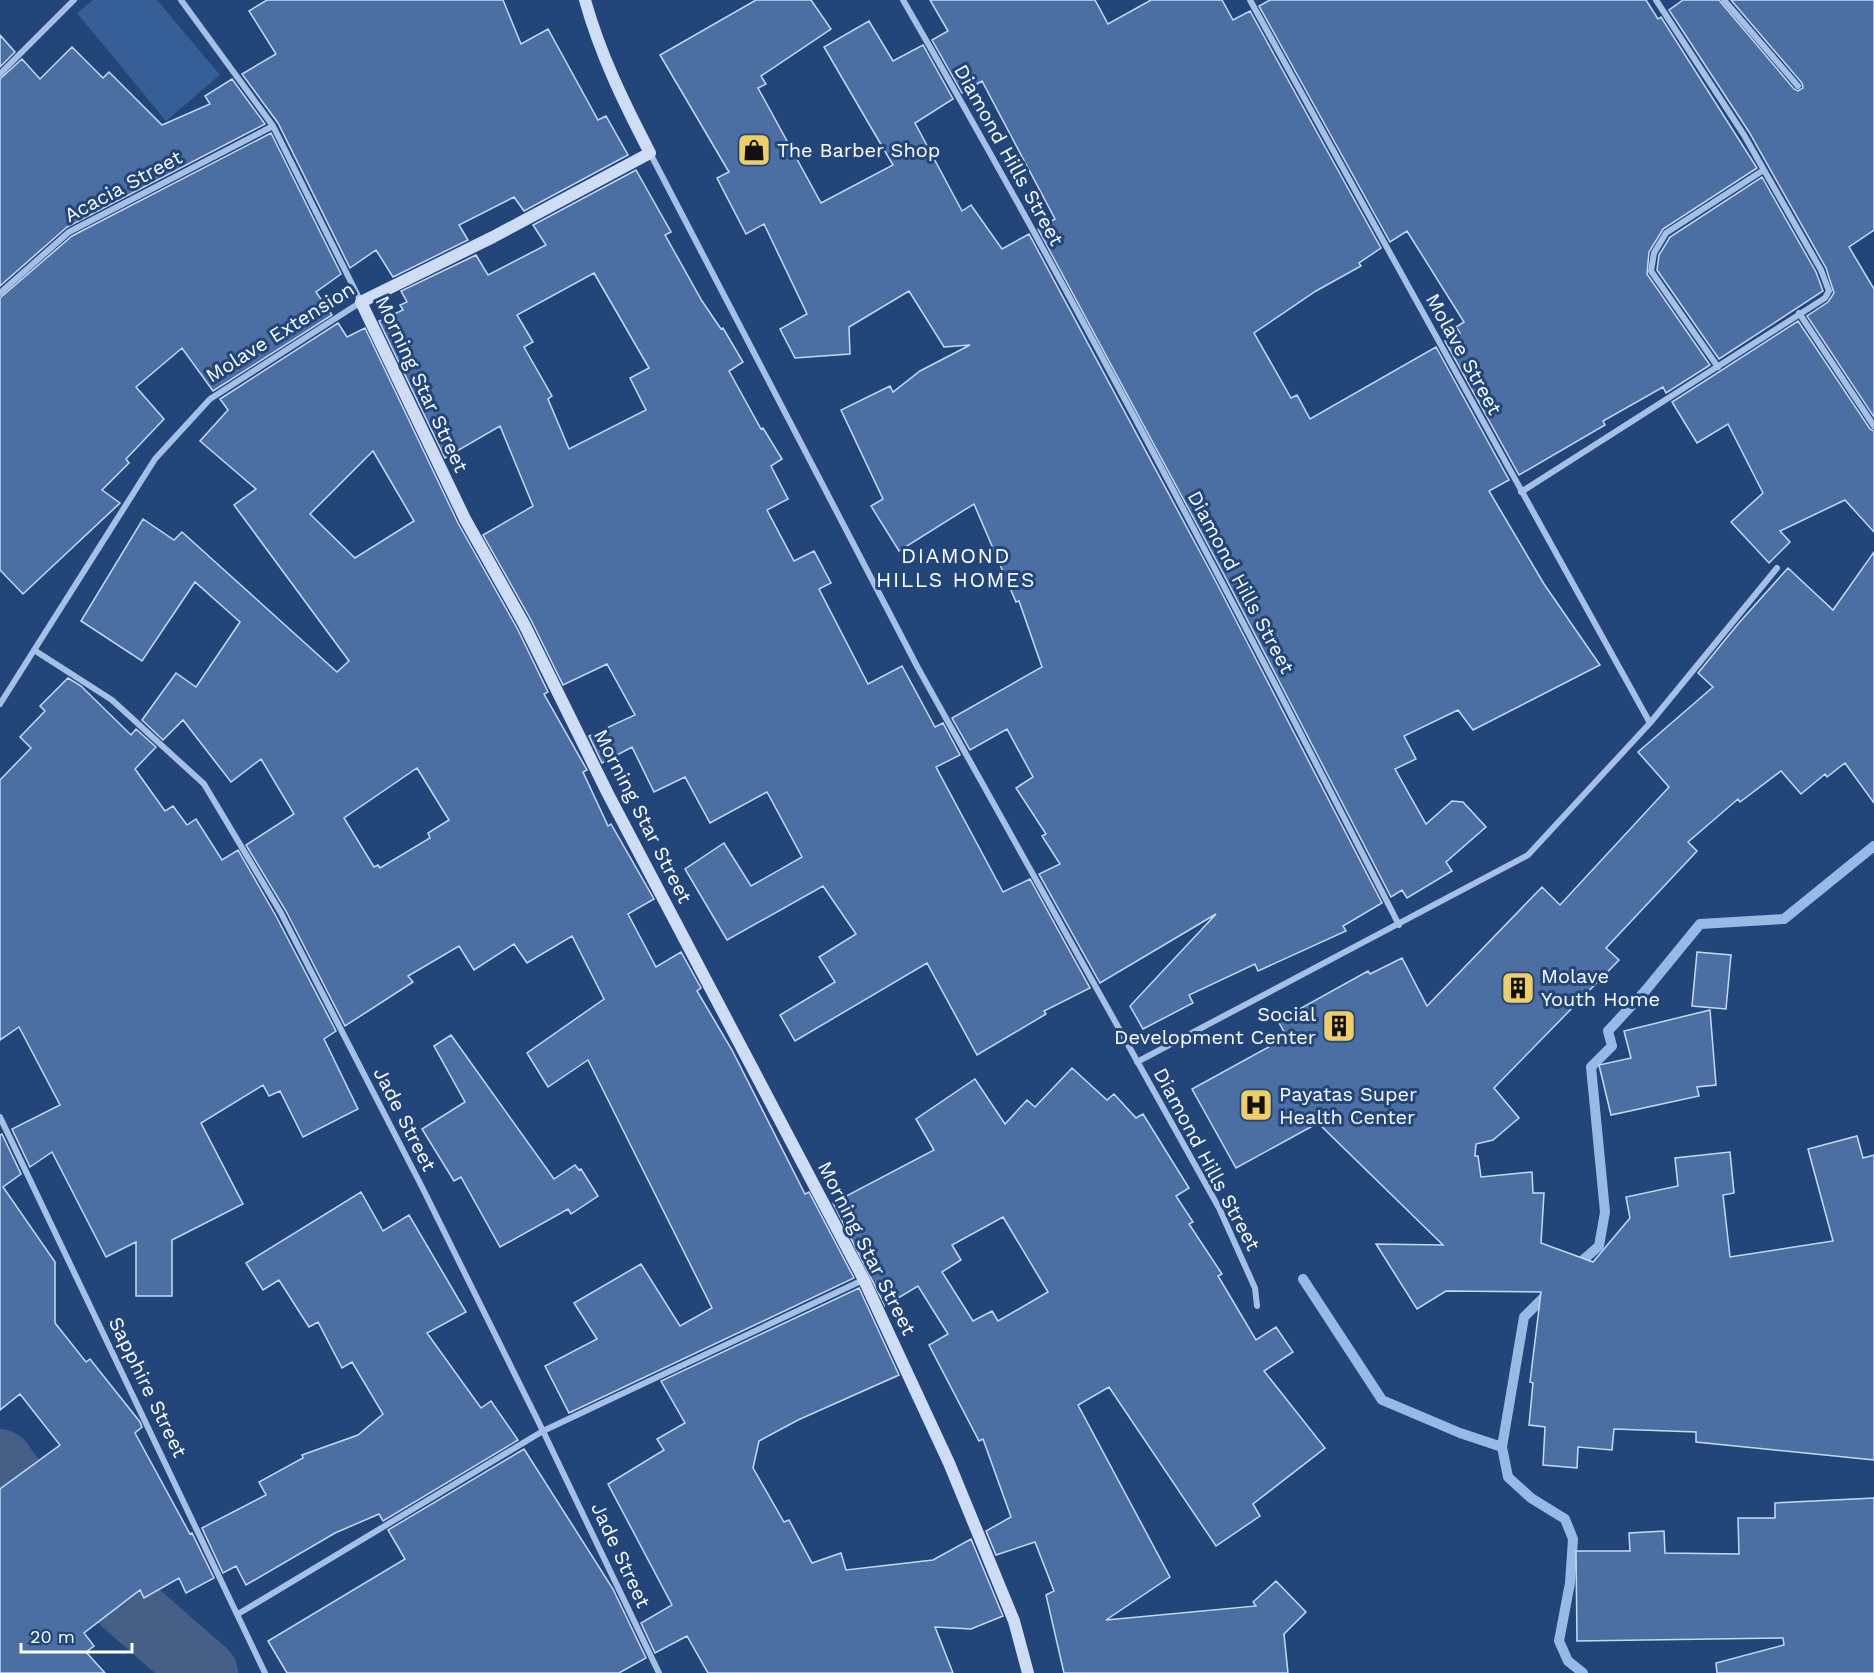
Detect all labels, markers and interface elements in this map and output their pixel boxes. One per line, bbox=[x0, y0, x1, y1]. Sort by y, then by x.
street label: Diamond Hills Street bbox=[949, 60, 1069, 250]
shop icon: The Barber Shop bbox=[736, 132, 772, 168]
place label: The Barber Shop bbox=[777, 138, 940, 162]
street label: Acacia Street bbox=[60, 145, 187, 227]
street label: Molave Extension bbox=[201, 277, 359, 387]
street label: Molave Street bbox=[1421, 289, 1508, 419]
street label: Morning Star Street bbox=[371, 292, 474, 477]
street label: Diamond Hills Street bbox=[1183, 486, 1300, 678]
district label: DIAMOND HILLS HOMES bbox=[876, 543, 1036, 592]
street label: Morning Star Street bbox=[589, 725, 698, 907]
place label: Molave Youth Home bbox=[1541, 964, 1660, 1011]
building icon: Molave Youth Home bbox=[1500, 970, 1536, 1006]
place label: Social Development Center bbox=[1114, 1002, 1316, 1049]
building icon: Social Development Center bbox=[1321, 1008, 1357, 1044]
street label: Jade Street bbox=[369, 1063, 442, 1176]
street label: Diamond Hills Street bbox=[1149, 1063, 1266, 1255]
place label: Payatas Super Health Center bbox=[1279, 1082, 1417, 1129]
hospital icon: Payatas Super Health Center bbox=[1238, 1087, 1274, 1123]
street label: Morning Star Street bbox=[813, 1157, 922, 1339]
street label: Sapphire Street bbox=[104, 1313, 193, 1462]
street label: Jade Street bbox=[586, 1499, 656, 1612]
scale bar bbox=[21, 1616, 132, 1654]
text: 20 m bbox=[30, 1626, 75, 1647]

